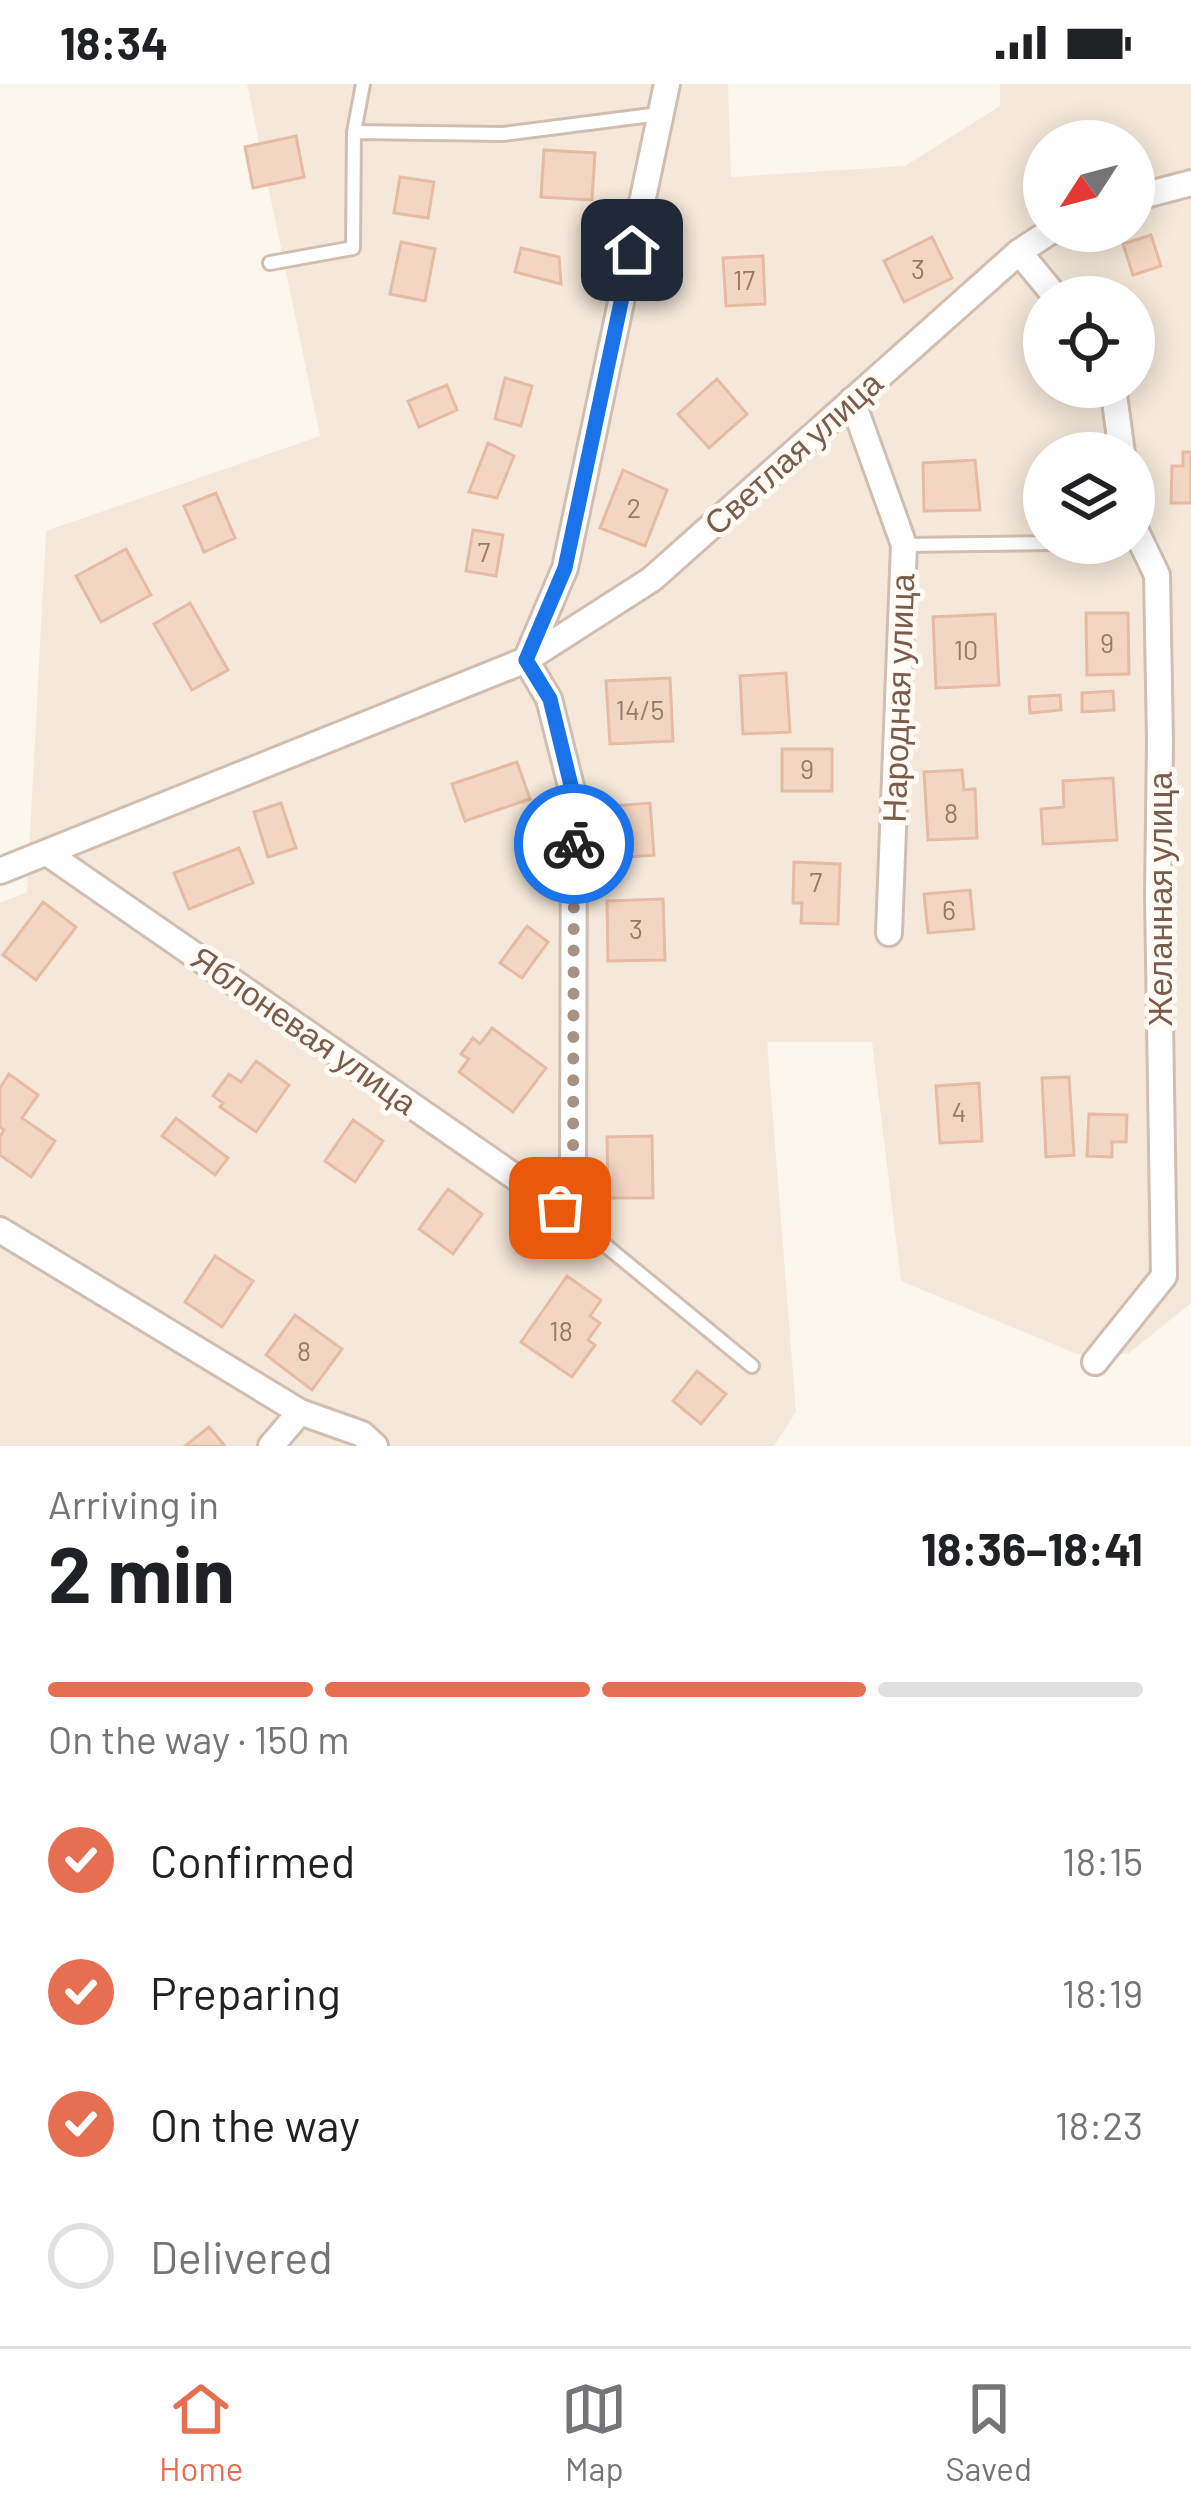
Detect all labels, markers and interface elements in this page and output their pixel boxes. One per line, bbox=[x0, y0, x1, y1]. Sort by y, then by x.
text: 18:34 bbox=[60, 15, 168, 69]
north arrow bbox=[1023, 120, 1155, 252]
map controls bbox=[1023, 120, 1155, 564]
pin bbox=[581, 199, 683, 301]
icon: home bbox=[599, 217, 665, 283]
house number: 3 bbox=[911, 252, 925, 284]
house number: 17 bbox=[733, 263, 755, 295]
button: locate bbox=[1023, 276, 1155, 408]
street label: Светлая улица bbox=[695, 362, 890, 543]
button: layers bbox=[1023, 432, 1155, 564]
house number: 2 bbox=[627, 491, 641, 523]
house number: 7 bbox=[478, 535, 491, 567]
street label: Народная улица bbox=[873, 572, 921, 823]
house number: 9 bbox=[1100, 626, 1114, 658]
house number: 10 bbox=[954, 633, 978, 665]
house number: 14/5 bbox=[615, 693, 665, 725]
house number: 9 bbox=[800, 752, 814, 784]
street label: Желанная улица bbox=[1139, 771, 1179, 1026]
courier bbox=[514, 784, 634, 904]
house number: 8 bbox=[944, 796, 958, 828]
icon: bike bbox=[541, 811, 607, 877]
house number: 7 bbox=[810, 865, 823, 897]
house number: 6 bbox=[942, 893, 956, 925]
house number: 3 bbox=[629, 912, 643, 944]
street label: Яблоневая улица bbox=[184, 936, 426, 1122]
house number: 4 bbox=[952, 1095, 966, 1127]
pin bbox=[509, 1157, 611, 1259]
icon: bag bbox=[527, 1175, 593, 1241]
house number: 18 bbox=[549, 1314, 573, 1346]
house number: 8 bbox=[297, 1334, 311, 1366]
text: Arriving in bbox=[48, 1480, 219, 1527]
text: 18:36–18:41 bbox=[921, 1521, 1143, 1575]
text: 2 min bbox=[48, 1525, 235, 1619]
text: On the way · 150 m bbox=[48, 1715, 350, 1762]
icon: check bbox=[48, 1827, 114, 1893]
text: Confirmed bbox=[150, 1833, 355, 1887]
text: 18:15 bbox=[1062, 1837, 1143, 1884]
icon: check bbox=[48, 1959, 114, 2025]
text: Preparing bbox=[150, 1965, 341, 2019]
text: 18:19 bbox=[1062, 1969, 1143, 2016]
icon: check bbox=[48, 2091, 114, 2157]
text: On the way bbox=[150, 2097, 360, 2151]
text: 18:23 bbox=[1055, 2101, 1143, 2148]
text: Delivered bbox=[150, 2229, 333, 2283]
tab: Home bbox=[159, 2376, 243, 2488]
tab: Map bbox=[561, 2376, 627, 2488]
tab: Saved bbox=[945, 2376, 1032, 2488]

